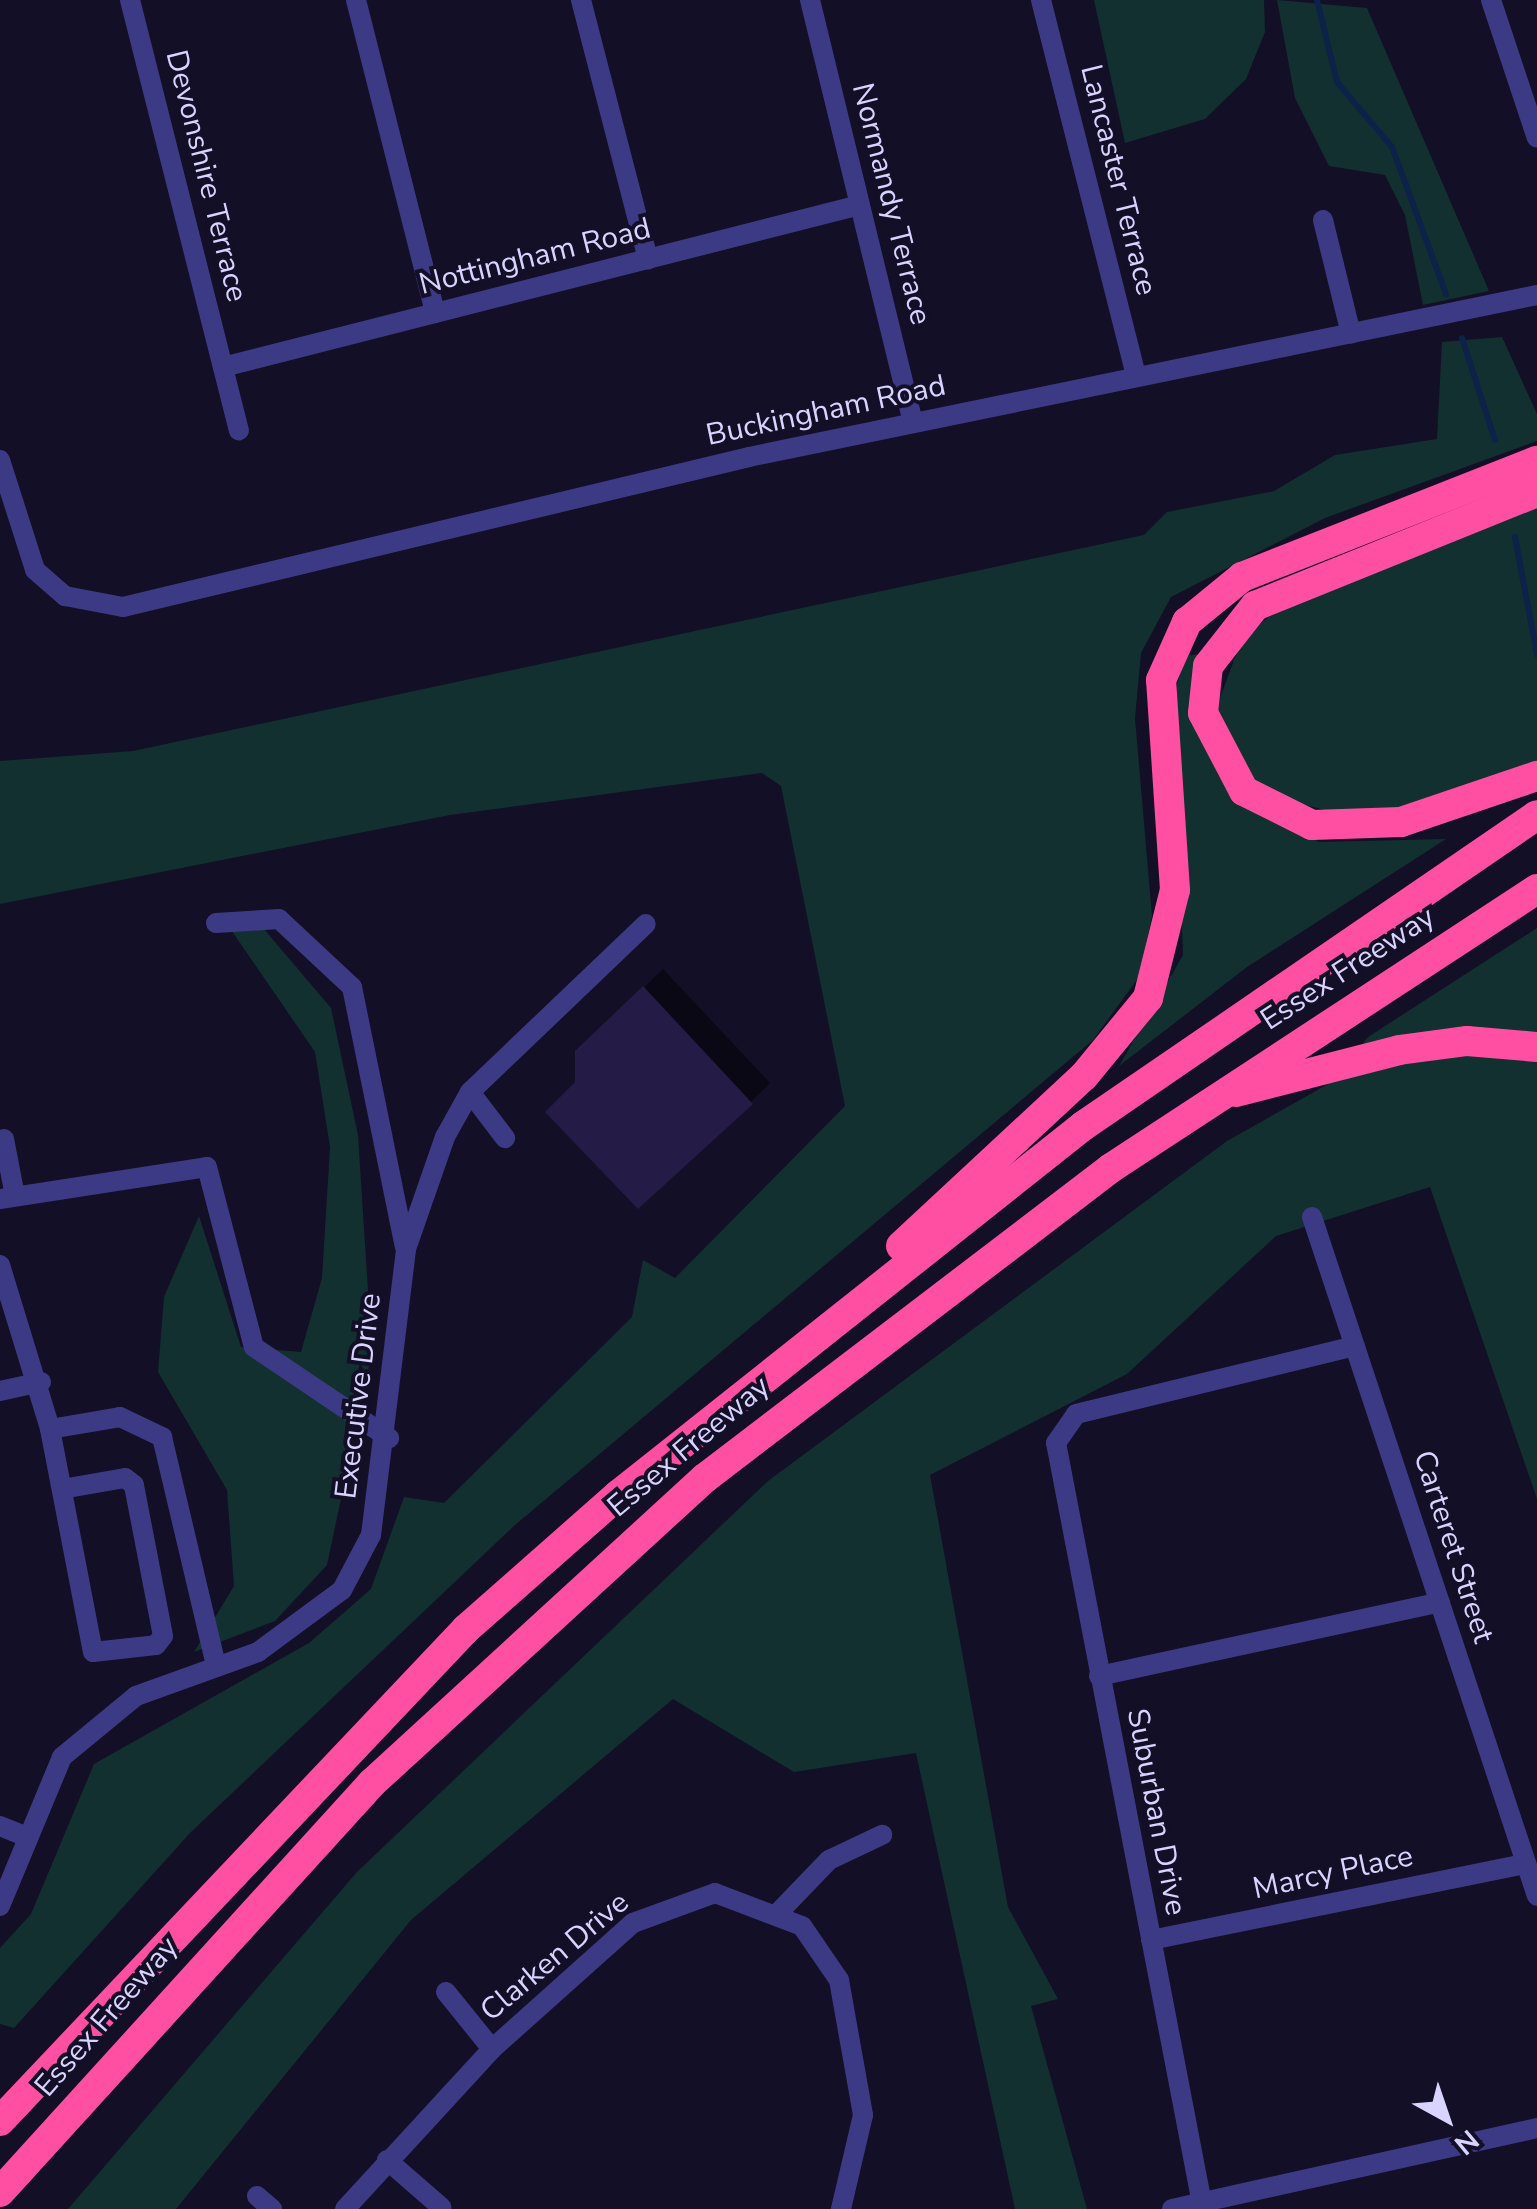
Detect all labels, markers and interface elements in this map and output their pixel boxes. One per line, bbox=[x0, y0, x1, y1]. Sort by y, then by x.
street label: Devonshire Terrace bbox=[157, 46, 255, 306]
street label: Lancaster Terrace bbox=[1072, 61, 1164, 299]
street label: Normandy Terrace bbox=[844, 80, 938, 328]
street label: Nottingham Road bbox=[416, 211, 654, 303]
street label: Buckingham Road bbox=[703, 368, 949, 454]
street label: Essex Freeway bbox=[1254, 899, 1442, 1039]
street label: Executive Drive bbox=[329, 1291, 389, 1501]
street label: Essex Freeway bbox=[601, 1369, 777, 1525]
street label: Carteret Street bbox=[1405, 1446, 1501, 1648]
street label: Suburban Drive bbox=[1118, 1706, 1194, 1918]
street label: Marcy Place bbox=[1250, 1838, 1416, 1908]
street label: Clarken Drive bbox=[474, 1885, 636, 2029]
street label: Essex Freeway bbox=[28, 1930, 186, 2104]
north arrow bbox=[1397, 2069, 1497, 2169]
text: N bbox=[1446, 2121, 1487, 2163]

